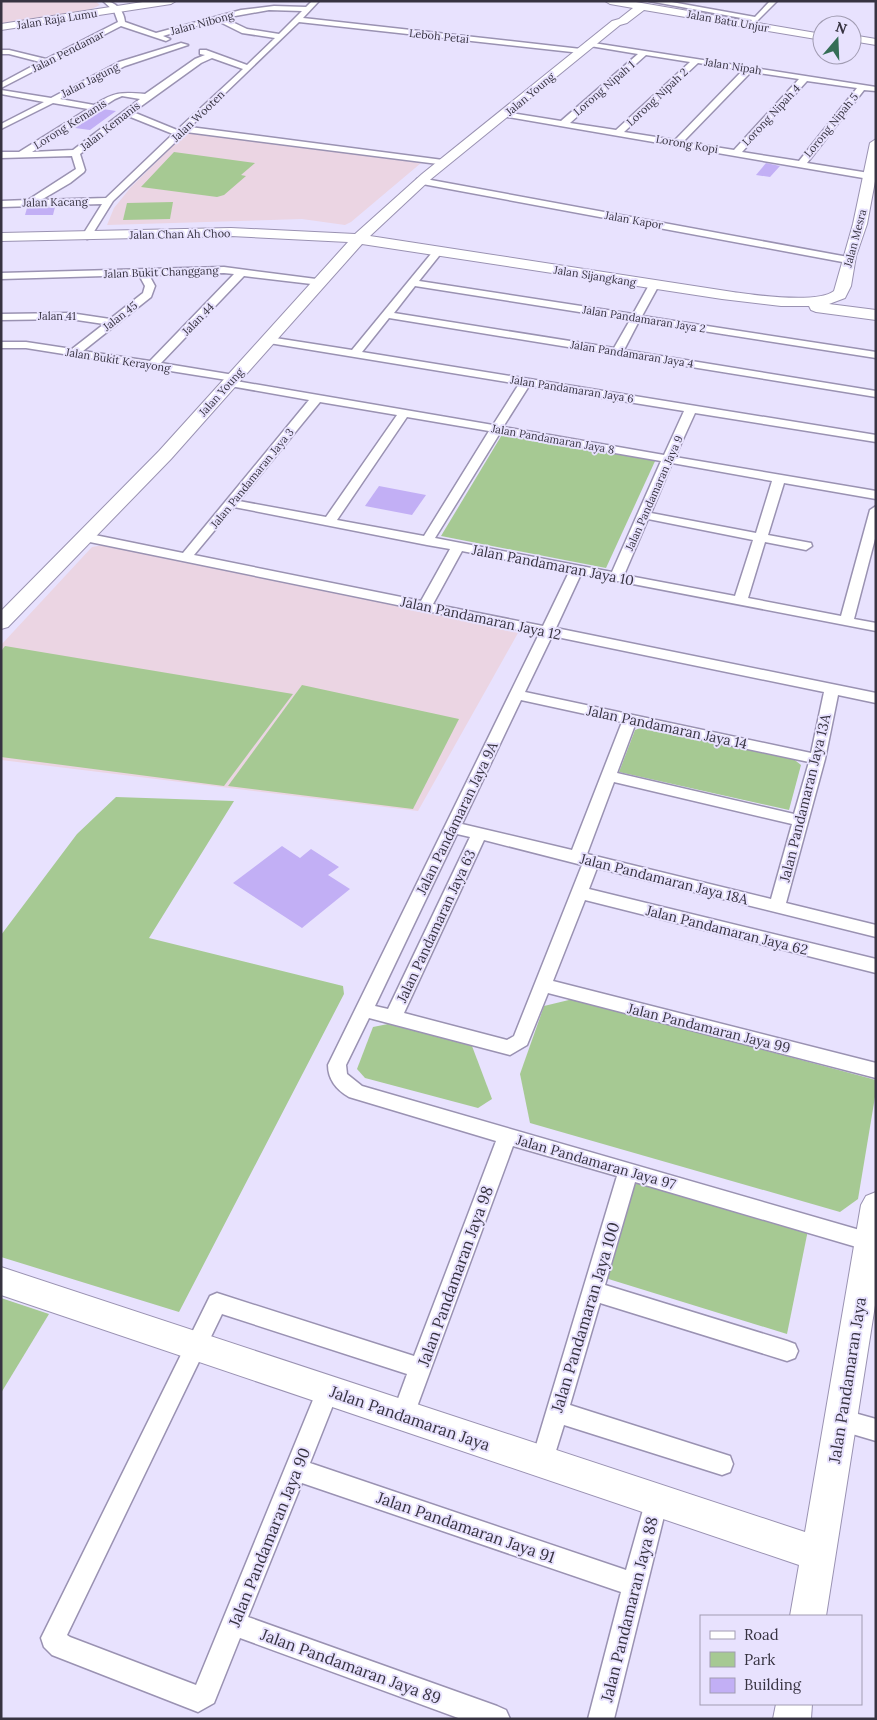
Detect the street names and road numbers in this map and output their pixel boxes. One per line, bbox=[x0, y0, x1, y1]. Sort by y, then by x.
street label: Jalan Raja Lumu bbox=[15, 6, 99, 32]
street label: Jalan Batu Unjur bbox=[685, 7, 770, 35]
street label: Jalan Nibong bbox=[168, 8, 236, 38]
street label: Leboh Petai bbox=[408, 26, 470, 46]
street label: Jalan Pendamar bbox=[28, 27, 107, 76]
street label: Jalan Nipah bbox=[702, 54, 763, 78]
street label: Lorong Nipah 1 bbox=[570, 58, 638, 118]
street label: Jalan Jagung bbox=[58, 59, 122, 101]
street label: Lorong Nipah 2 bbox=[623, 65, 691, 129]
street label: Jalan Young bbox=[502, 69, 558, 119]
street label: Lorong Nipah 4 bbox=[739, 81, 803, 149]
street label: Jalan Wooten bbox=[168, 87, 228, 145]
street label: Lorong Nipah 5 bbox=[801, 90, 861, 160]
street label: Lorong Kemanis bbox=[31, 96, 109, 152]
street label: Jalan Kemanis bbox=[77, 98, 142, 154]
street label: Lorong Kopi bbox=[655, 132, 719, 156]
street label: Jalan Kacang bbox=[21, 194, 89, 210]
street label: Jalan Mesra bbox=[840, 207, 870, 269]
street label: Jalan Kapor bbox=[603, 208, 664, 232]
street label: Jalan Chan Ah Choo bbox=[128, 226, 231, 242]
street label: Jalan Sijangkang bbox=[552, 262, 638, 290]
street label: Jalan Bukit Changgang bbox=[102, 263, 219, 281]
street label: Jalan 45 bbox=[99, 298, 140, 334]
street label: Jalan 44 bbox=[178, 300, 217, 339]
street label: Jalan Pandamaran Jaya 2 bbox=[581, 302, 707, 336]
street label: Jalan 41 bbox=[37, 309, 76, 323]
street label: Jalan Pandamaran Jaya 4 bbox=[569, 337, 695, 371]
street label: Jalan Bukit Kerayong bbox=[64, 345, 172, 375]
street label: Jalan Young bbox=[195, 364, 247, 420]
street label: Jalan Pandamaran Jaya 6 bbox=[508, 372, 635, 406]
street label: Jalan Pandamaran Jaya 8 bbox=[489, 421, 616, 457]
street label: Jalan Pandamaran Jaya 3 bbox=[207, 425, 297, 532]
street label: Jalan Pandamaran Jaya 9 bbox=[622, 433, 686, 554]
street label: Jalan Pandamaran Jaya 10 bbox=[470, 540, 635, 590]
street label: Jalan Pandamaran Jaya 12 bbox=[398, 592, 563, 644]
street label: Jalan Pandamaran Jaya 14 bbox=[584, 701, 749, 753]
street label: Jalan Pandamaran Jaya 13A bbox=[775, 712, 835, 885]
street label: Jalan Pandamaran Jaya 9A bbox=[412, 739, 502, 898]
street label: Jalan Pandamaran Jaya 63 bbox=[392, 847, 479, 1006]
street label: Jalan Pandamaran Jaya 18A bbox=[577, 849, 750, 909]
street label: Jalan Pandamaran Jaya 62 bbox=[643, 901, 810, 959]
street label: Jalan Pandamaran Jaya 99 bbox=[625, 999, 792, 1057]
street label: Jalan Pandamaran Jaya 97 bbox=[513, 1130, 678, 1194]
street label: Jalan Pandamaran Jaya 98 bbox=[413, 1183, 497, 1370]
street label: Jalan Pandamaran Jaya 100 bbox=[546, 1219, 624, 1415]
street label: Jalan Pandamaran Jaya bbox=[824, 1295, 870, 1466]
street label: Jalan Pandamaran Jaya bbox=[326, 1381, 493, 1455]
street label: Jalan Pandamaran Jaya 90 bbox=[224, 1444, 314, 1630]
street label: Jalan Pandamaran Jaya 91 bbox=[373, 1487, 558, 1567]
street label: Jalan Pandamaran Jaya 88 bbox=[596, 1514, 662, 1705]
street label: Jalan Pandamaran Jaya 89 bbox=[257, 1624, 444, 1708]

